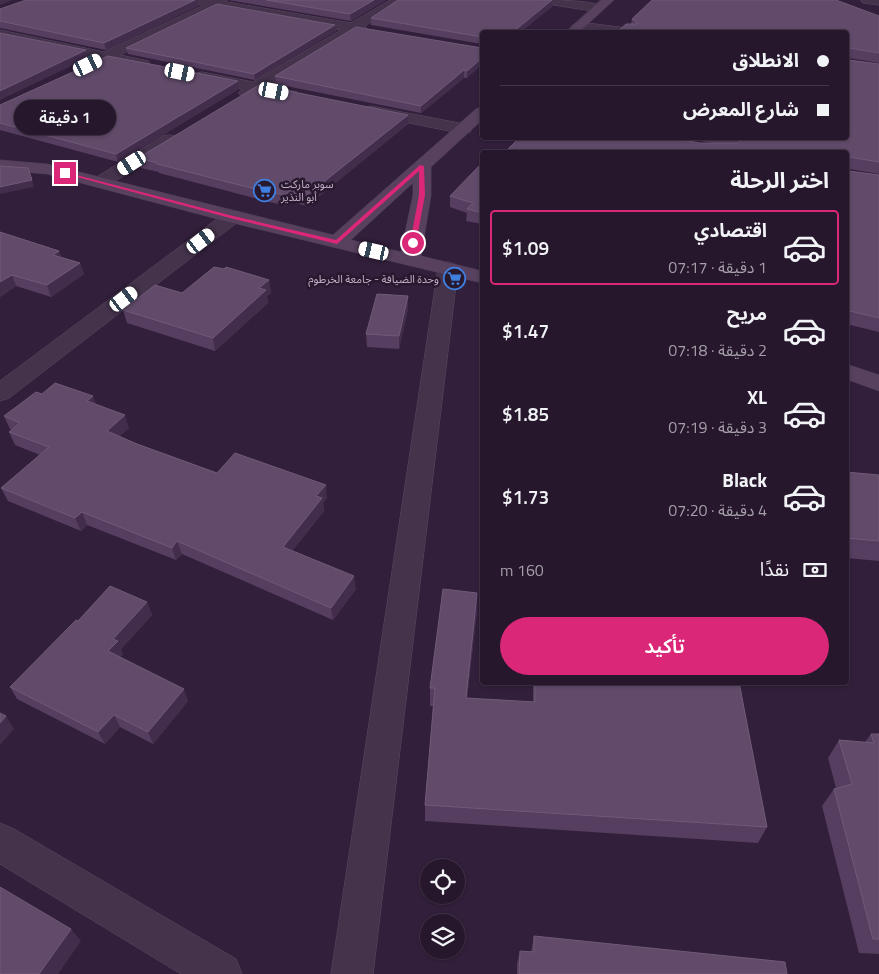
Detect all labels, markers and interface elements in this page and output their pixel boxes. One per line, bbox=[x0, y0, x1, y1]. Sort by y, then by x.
text: الانطلاق bbox=[733, 45, 799, 74]
car bbox=[71, 52, 104, 78]
car bbox=[163, 62, 196, 82]
car bbox=[257, 81, 290, 101]
text: شارع المعرض bbox=[683, 94, 799, 123]
callout: 1 دقيقة bbox=[14, 100, 116, 136]
text: 1 دقيقة bbox=[39, 105, 91, 129]
car bbox=[115, 149, 148, 177]
route end bbox=[54, 162, 76, 184]
text: اختر الرحلة bbox=[730, 163, 829, 197]
place label: سوبر ماركت أبو النذير bbox=[280, 176, 334, 205]
supermarket icon: سوبر ماركت أبو النذير bbox=[253, 178, 277, 202]
text: اقتصادي bbox=[694, 215, 767, 244]
icon: car bbox=[782, 225, 827, 270]
car bbox=[184, 226, 217, 256]
route start bbox=[402, 232, 424, 254]
text: $1.09 bbox=[502, 233, 549, 262]
car bbox=[357, 240, 390, 262]
text: 1 دقيقة · 07:17 bbox=[668, 255, 767, 279]
supermarket icon: وحدة الضيافة - جامعة الخرطوم bbox=[443, 267, 467, 291]
place label: وحدة الضيافة - جامعة الخرطوم bbox=[308, 271, 439, 287]
car bbox=[107, 284, 140, 314]
text: مريح bbox=[727, 298, 767, 327]
icon: car bbox=[782, 308, 827, 353]
text: $1.47 bbox=[502, 316, 549, 345]
text: 2 دقيقة · 07:18 bbox=[668, 338, 767, 362]
text: XL bbox=[747, 382, 767, 411]
icon: car bbox=[782, 391, 827, 436]
text: $1.85 bbox=[502, 399, 549, 428]
text: 3 دقيقة · 07:19 bbox=[668, 415, 767, 439]
text: Black bbox=[722, 465, 767, 494]
icon: car bbox=[782, 474, 827, 519]
text: $1.73 bbox=[502, 482, 549, 511]
text: 4 دقيقة · 07:20 bbox=[668, 498, 767, 522]
text: نقدًا bbox=[760, 554, 789, 583]
icon: cash bbox=[801, 556, 829, 584]
text: 160 m bbox=[500, 558, 544, 582]
button: تأكيد bbox=[500, 617, 829, 675]
map controls bbox=[420, 859, 465, 959]
button: locate bbox=[420, 859, 465, 904]
button: layers bbox=[420, 914, 465, 959]

